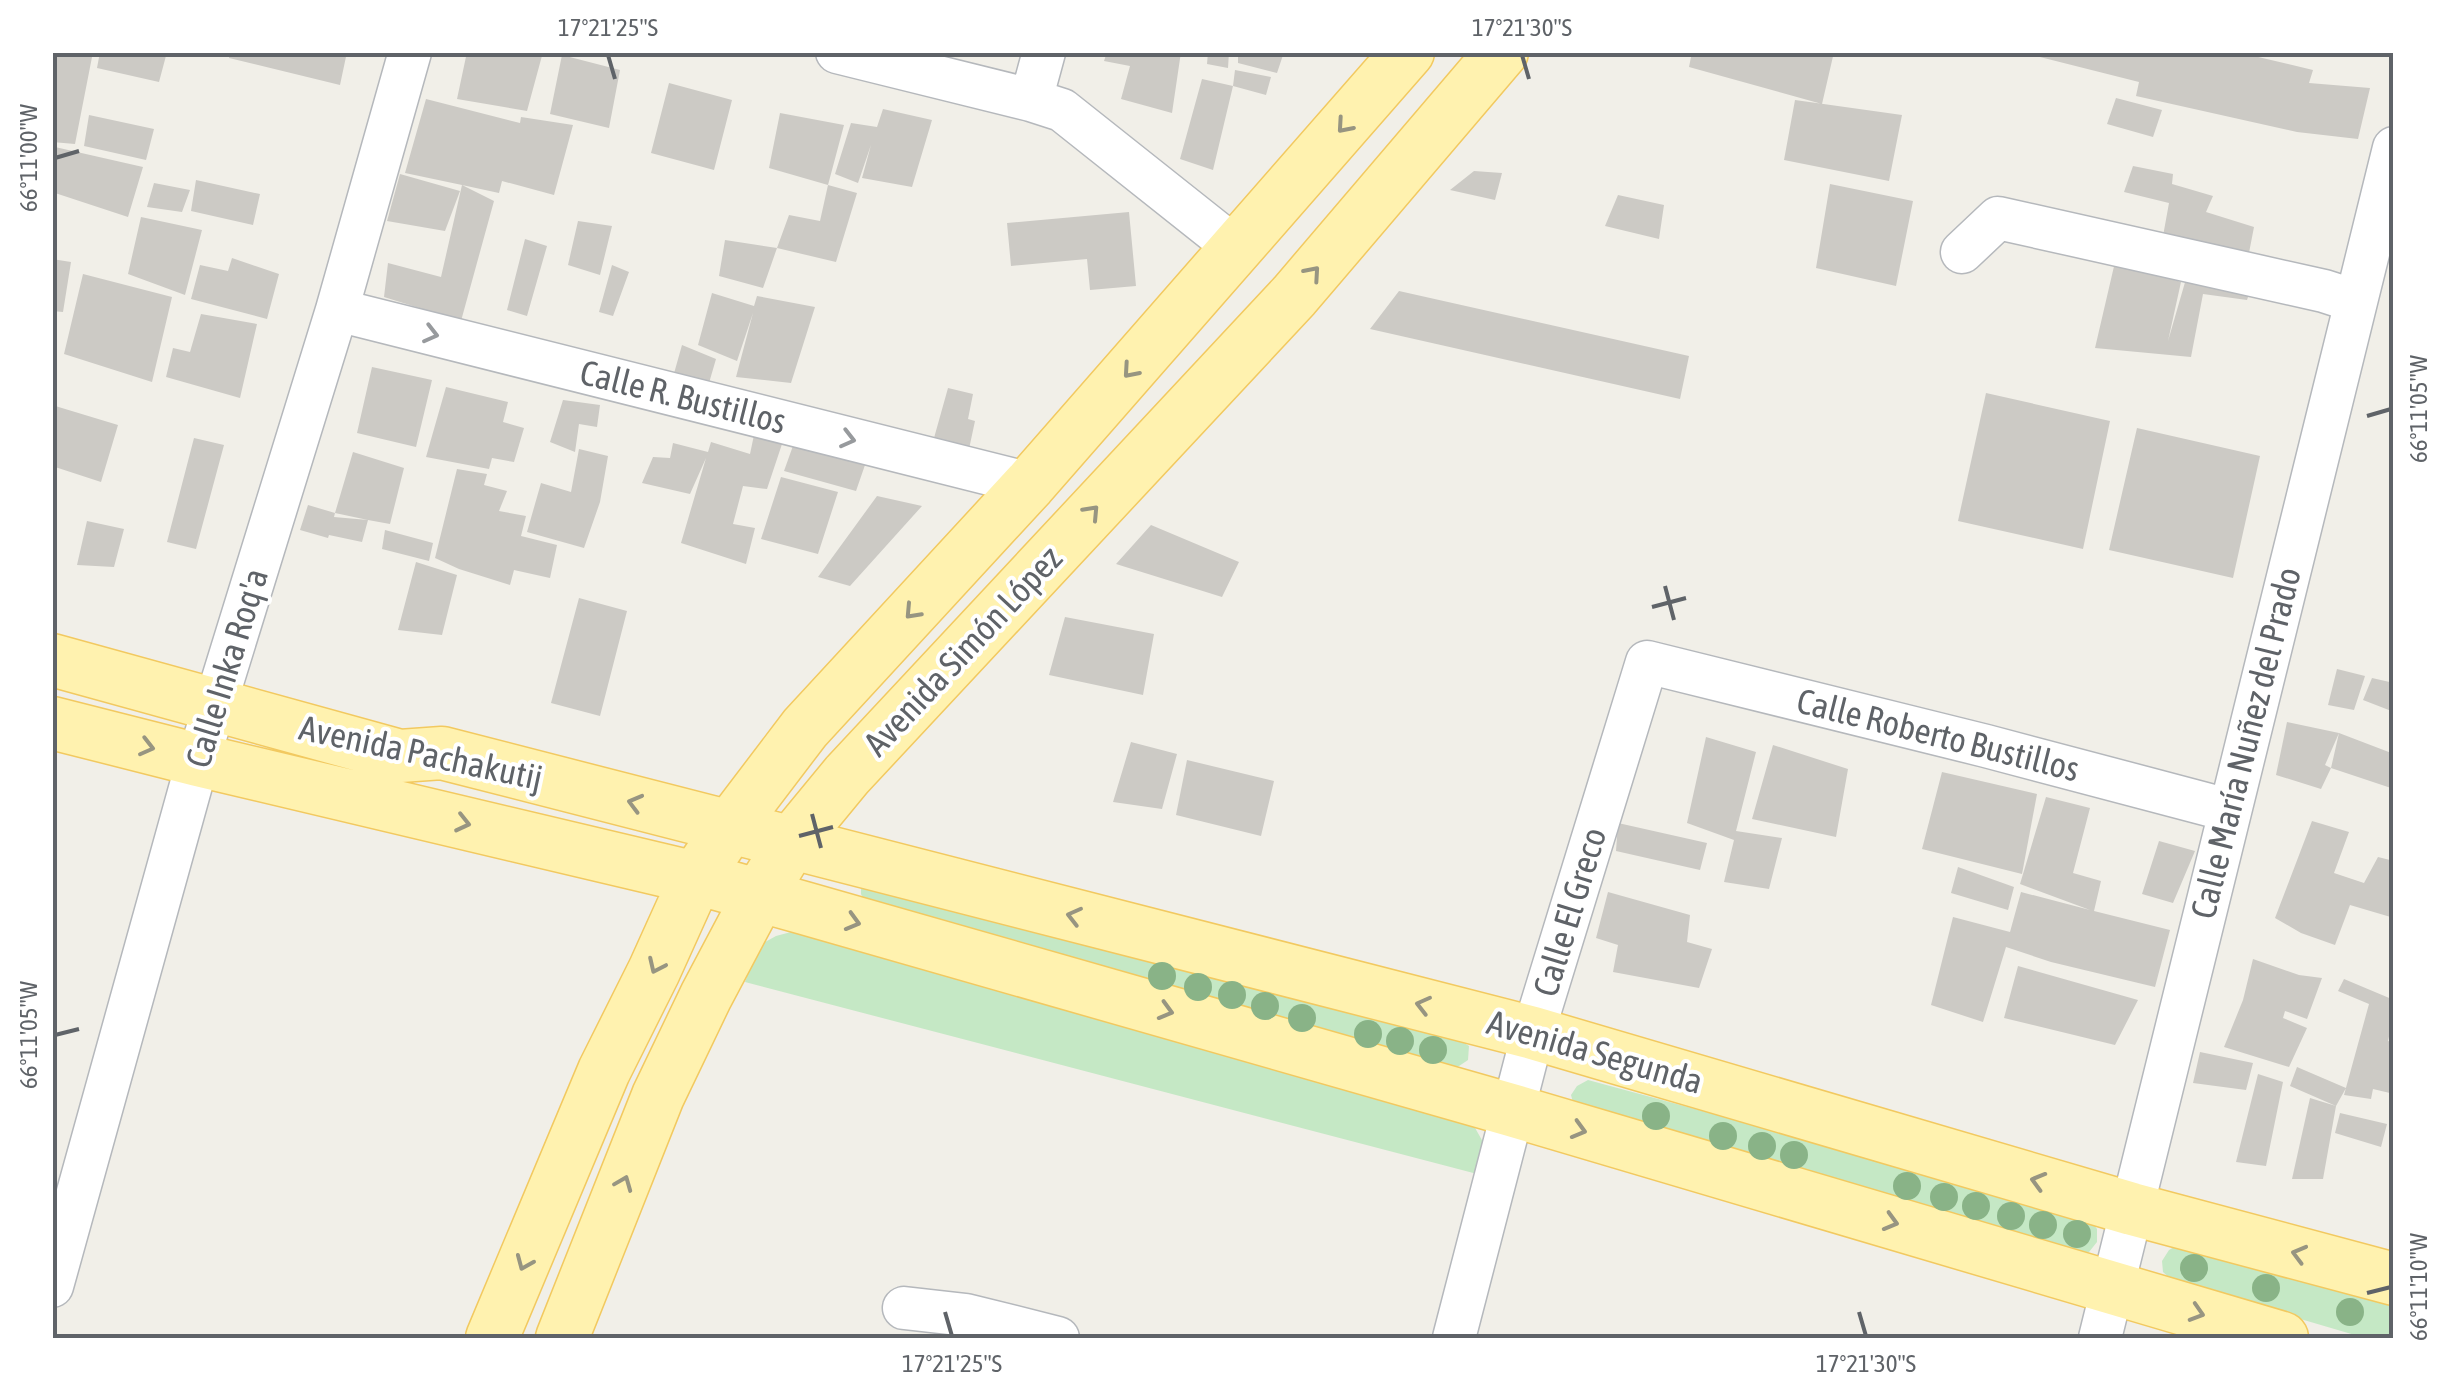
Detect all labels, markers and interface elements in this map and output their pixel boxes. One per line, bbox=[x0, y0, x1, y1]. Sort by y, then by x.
text: 17°21'25"S bbox=[558, 13, 658, 41]
text: 17°21'30"S bbox=[1472, 13, 1572, 41]
text: 66°11'00"W bbox=[14, 103, 42, 212]
one-way arrow bbox=[1338, 114, 1356, 133]
one-way arrow bbox=[1301, 267, 1319, 285]
one-way arrow bbox=[422, 322, 439, 343]
street label: Calle R. Bustillos bbox=[576, 351, 790, 441]
text: 66°11'05"W bbox=[2404, 354, 2432, 463]
one-way arrow bbox=[1124, 359, 1142, 378]
one-way arrow bbox=[839, 427, 856, 448]
one-way arrow bbox=[1080, 505, 1098, 524]
street label: Avenida Simón López bbox=[855, 537, 1070, 763]
street label: Calle Inka Roq'a bbox=[177, 563, 275, 772]
street label: Calle María Nuñez del Prado bbox=[2182, 563, 2308, 923]
one-way arrow bbox=[906, 600, 924, 619]
street label: Calle Roberto Bustillos bbox=[1793, 680, 2083, 788]
street label: Avenida Pachakutij bbox=[296, 707, 546, 797]
one-way arrow bbox=[138, 735, 155, 756]
one-way arrow bbox=[627, 794, 644, 815]
one-way arrow bbox=[454, 811, 471, 832]
street label: Calle El Greco bbox=[1524, 823, 1614, 1001]
one-way arrow bbox=[1066, 907, 1083, 928]
one-way arrow bbox=[844, 910, 861, 931]
one-way arrow bbox=[648, 956, 668, 974]
text: 66°11'05"W bbox=[14, 980, 42, 1089]
one-way arrow bbox=[1415, 996, 1432, 1017]
one-way arrow bbox=[1157, 999, 1174, 1020]
street label: Avenida Segunda bbox=[1483, 1001, 1708, 1101]
one-way arrow bbox=[1570, 1118, 1587, 1139]
one-way arrow bbox=[2030, 1172, 2048, 1193]
one-way arrow bbox=[612, 1175, 633, 1192]
one-way arrow bbox=[1882, 1210, 1899, 1231]
text: 66°11'10"W bbox=[2404, 1232, 2432, 1341]
one-way arrow bbox=[2291, 1244, 2308, 1265]
one-way arrow bbox=[516, 1253, 536, 1271]
one-way arrow bbox=[2188, 1301, 2205, 1322]
text: 17°21'25"S bbox=[902, 1349, 1002, 1377]
text: 17°21'30"S bbox=[1816, 1349, 1916, 1377]

